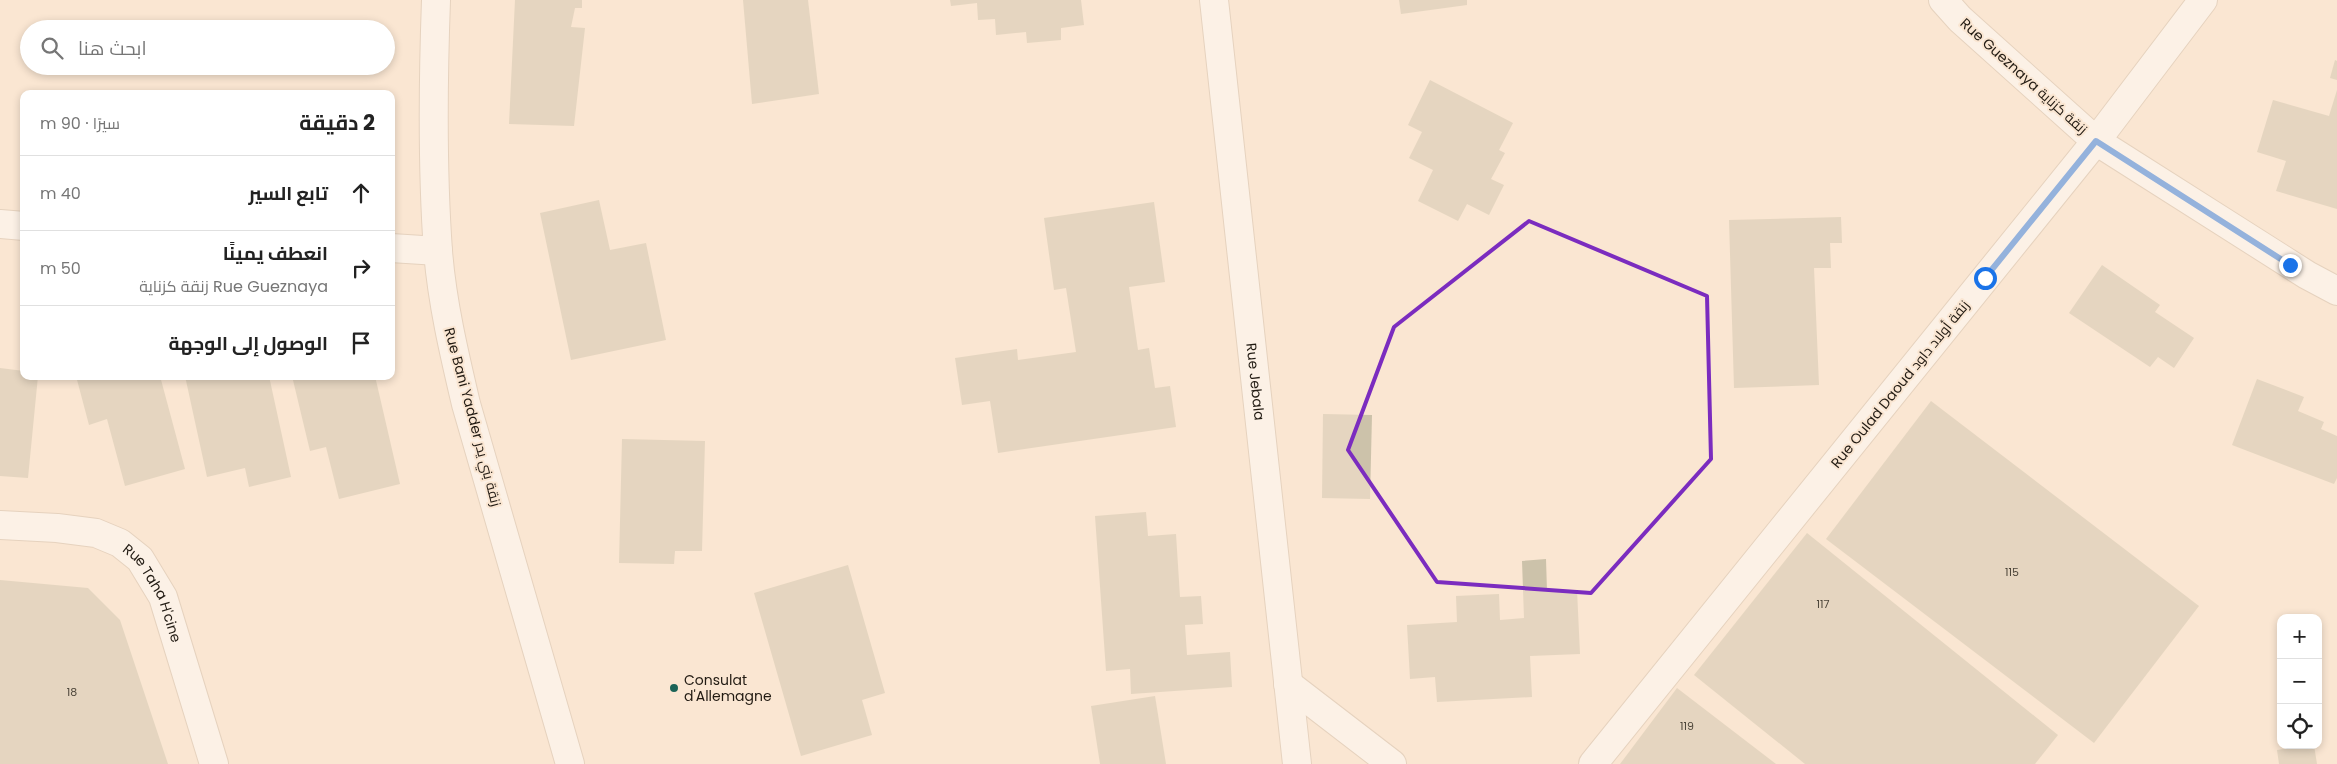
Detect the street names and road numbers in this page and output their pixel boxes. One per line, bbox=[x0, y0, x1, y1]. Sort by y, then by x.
street label: Rue Gueznaya زنقة كزناية bbox=[1956, 13, 2092, 139]
street label: Rue Oulad Daoud زنقة أولاد داود bbox=[1826, 296, 1974, 472]
street label: Rue Bani Yadder زنقة بني يدر bbox=[438, 325, 507, 509]
street label: Rue Jebala bbox=[1241, 342, 1270, 422]
street label: Rue Taha H'cine bbox=[119, 539, 186, 645]

